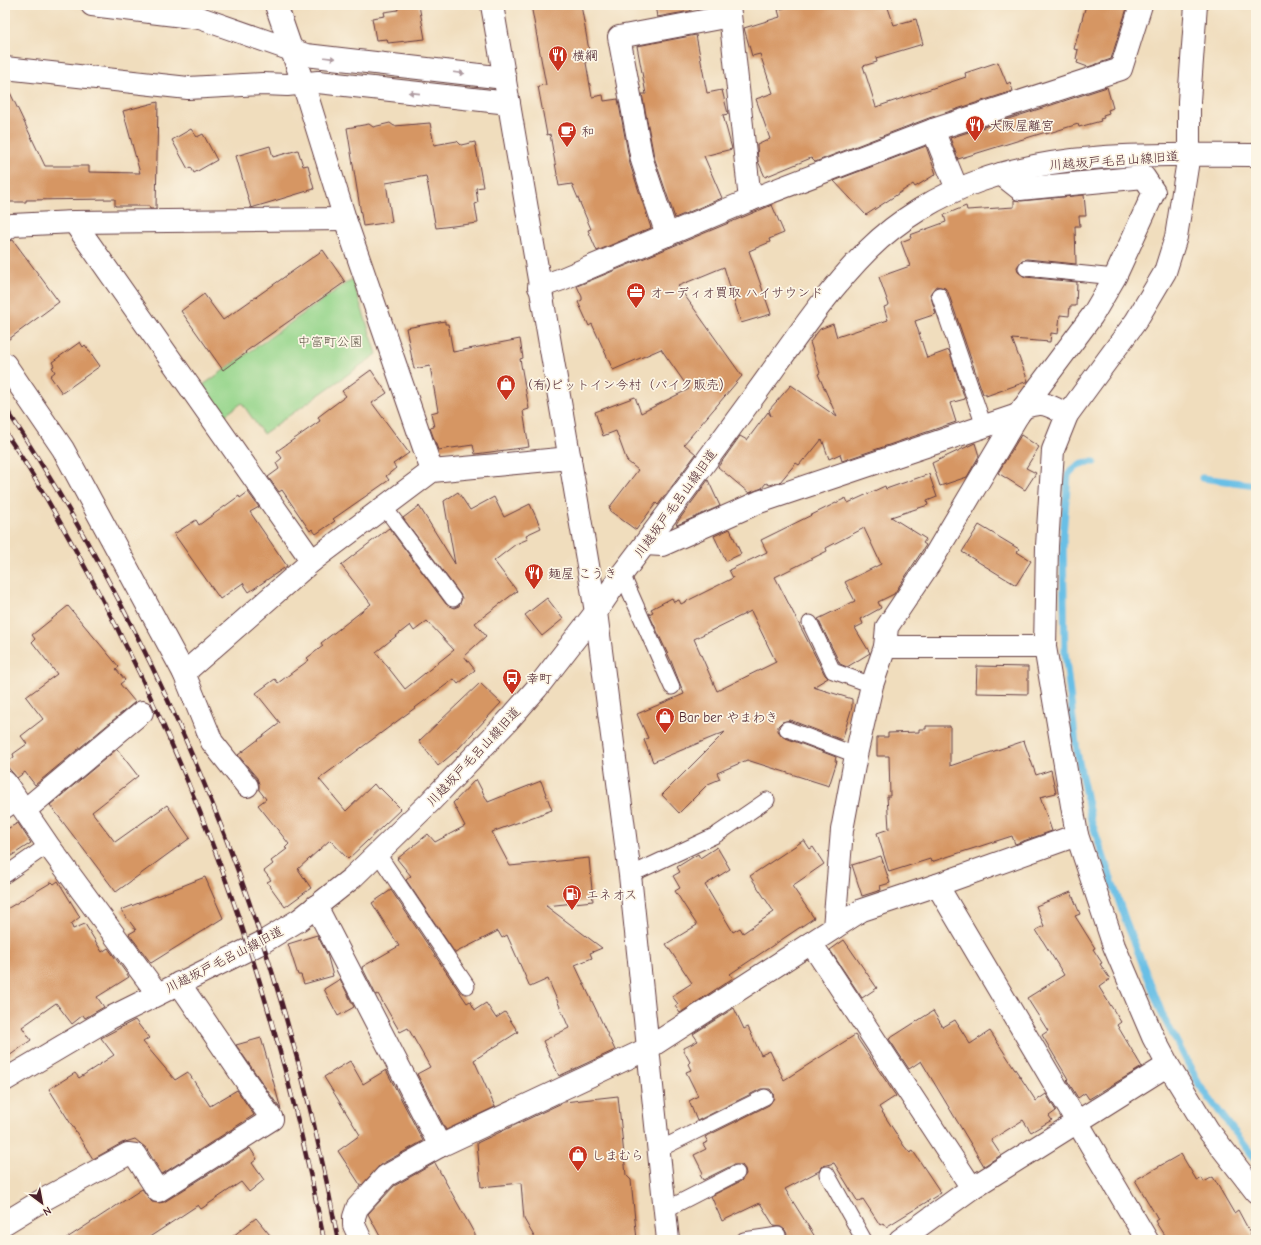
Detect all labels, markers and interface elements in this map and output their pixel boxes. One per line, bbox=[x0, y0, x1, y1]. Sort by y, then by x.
restaurant icon: 横綱 bbox=[547, 44, 569, 72]
place label: 横綱 bbox=[572, 48, 598, 63]
one-way arrow bbox=[324, 54, 336, 61]
one-way arrow bbox=[453, 69, 465, 76]
one-way arrow bbox=[408, 89, 420, 96]
restaurant icon: 大阪屋離宮 bbox=[964, 114, 986, 142]
place label: 大阪屋離宮 bbox=[989, 118, 1054, 133]
cafe icon: 和 bbox=[556, 120, 578, 148]
place label: 和 bbox=[581, 124, 594, 139]
street label: 川越坂戸毛呂山線旧道 bbox=[1049, 148, 1179, 173]
office icon: オーディオ買取 ハイサウンド bbox=[625, 281, 647, 309]
place label: オーディオ買取 ハイサウンド bbox=[650, 285, 823, 300]
park label: 中富町公園 bbox=[297, 334, 363, 349]
shop icon: （有)ピットイン今村（バイク販売) bbox=[495, 373, 517, 401]
place label: （有)ピットイン今村（バイク販売) bbox=[520, 377, 723, 392]
street label: 川越坂戸毛呂山線旧道 bbox=[631, 446, 720, 560]
restaurant icon: 麺屋 こうき bbox=[523, 562, 545, 590]
place label: 麺屋 こうき bbox=[548, 566, 617, 581]
bus stop icon: 幸町 bbox=[501, 667, 523, 695]
place label: 幸町 bbox=[526, 671, 552, 686]
street label: 川越坂戸毛呂山線旧道 bbox=[424, 704, 523, 809]
shop icon: Bar ber やまわき bbox=[654, 706, 676, 734]
place label: Bar ber やまわき bbox=[679, 710, 778, 725]
fuel station icon: エネオス bbox=[561, 883, 583, 911]
place label: エネオス bbox=[586, 887, 637, 902]
street label: 川越坂戸毛呂山線旧道 bbox=[163, 923, 286, 996]
shop icon: しまむら bbox=[567, 1144, 589, 1172]
place label: しまむら bbox=[592, 1148, 644, 1163]
north arrow bbox=[22, 1183, 62, 1223]
text: N bbox=[41, 1204, 54, 1218]

